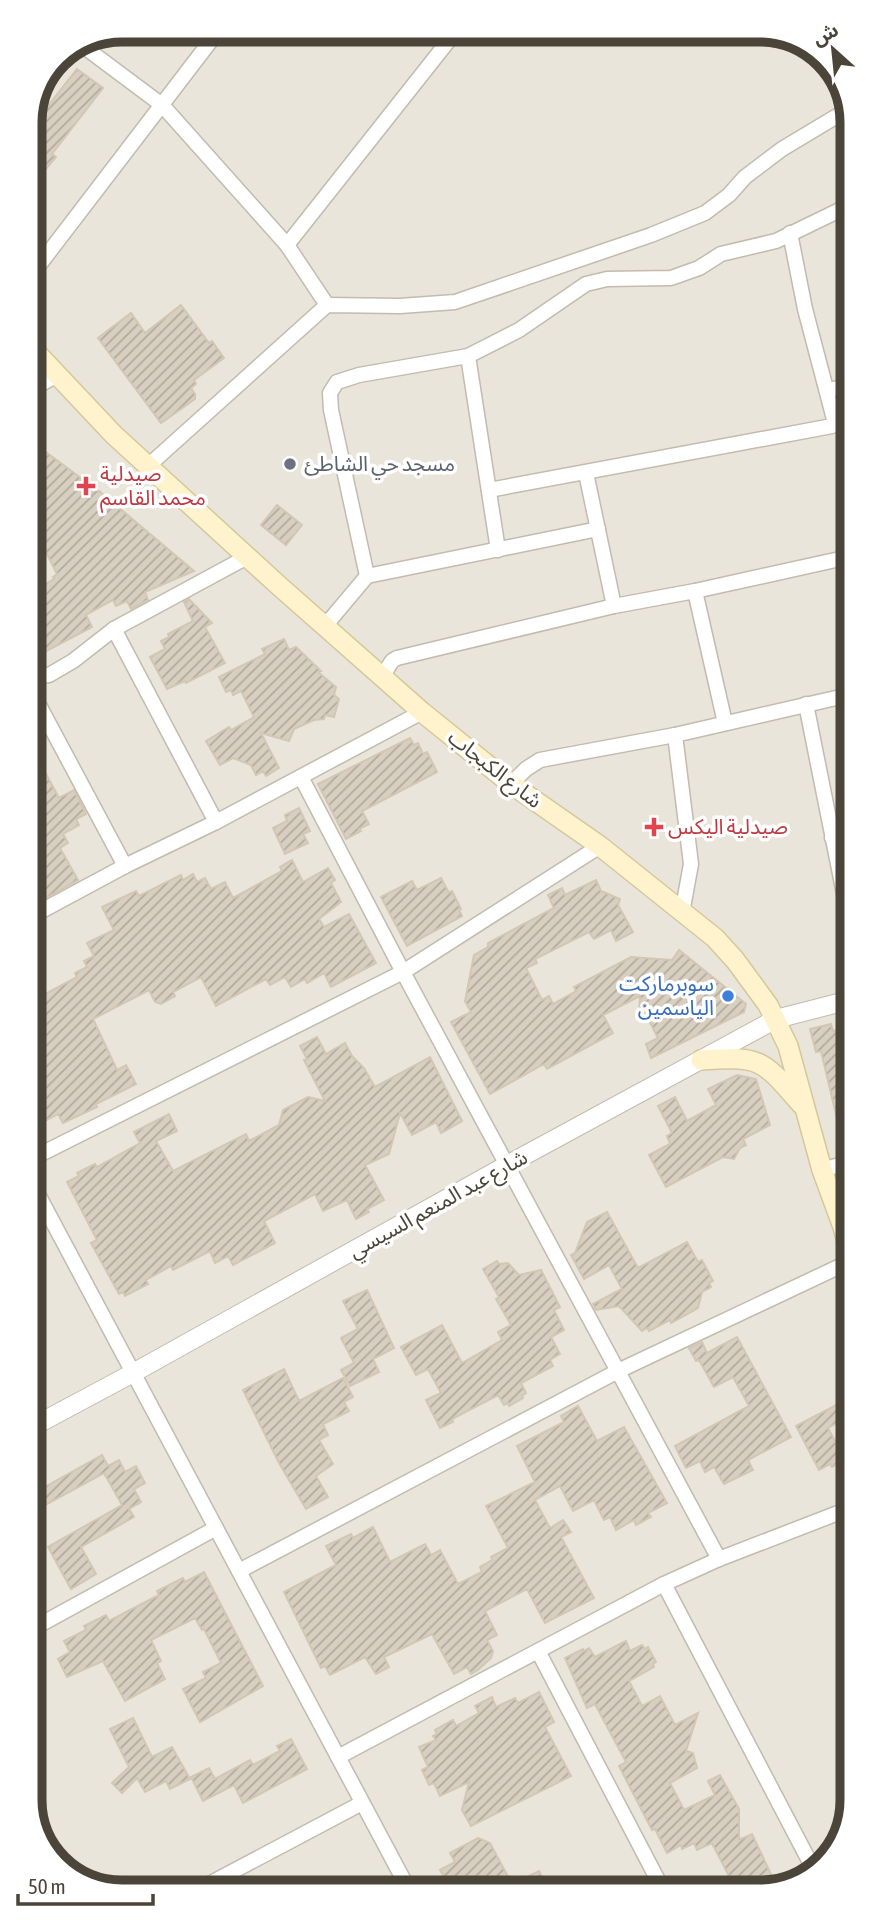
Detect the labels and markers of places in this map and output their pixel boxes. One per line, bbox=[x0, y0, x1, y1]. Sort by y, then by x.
place label: مسجد حي الشاطئ bbox=[304, 451, 455, 480]
marker: مسجد حي الشاطئ bbox=[282, 456, 298, 472]
place label: صيدلية محمد القاسم bbox=[100, 461, 206, 513]
marker: صيدلية محمد القاسم bbox=[78, 478, 94, 494]
place label: صيدلية اليكس bbox=[668, 814, 788, 839]
marker: صيدلية اليكس bbox=[646, 819, 662, 835]
place label: سوبرماركت الياسمين bbox=[619, 971, 714, 1020]
marker: سوبرماركت الياسمين bbox=[720, 988, 736, 1004]

